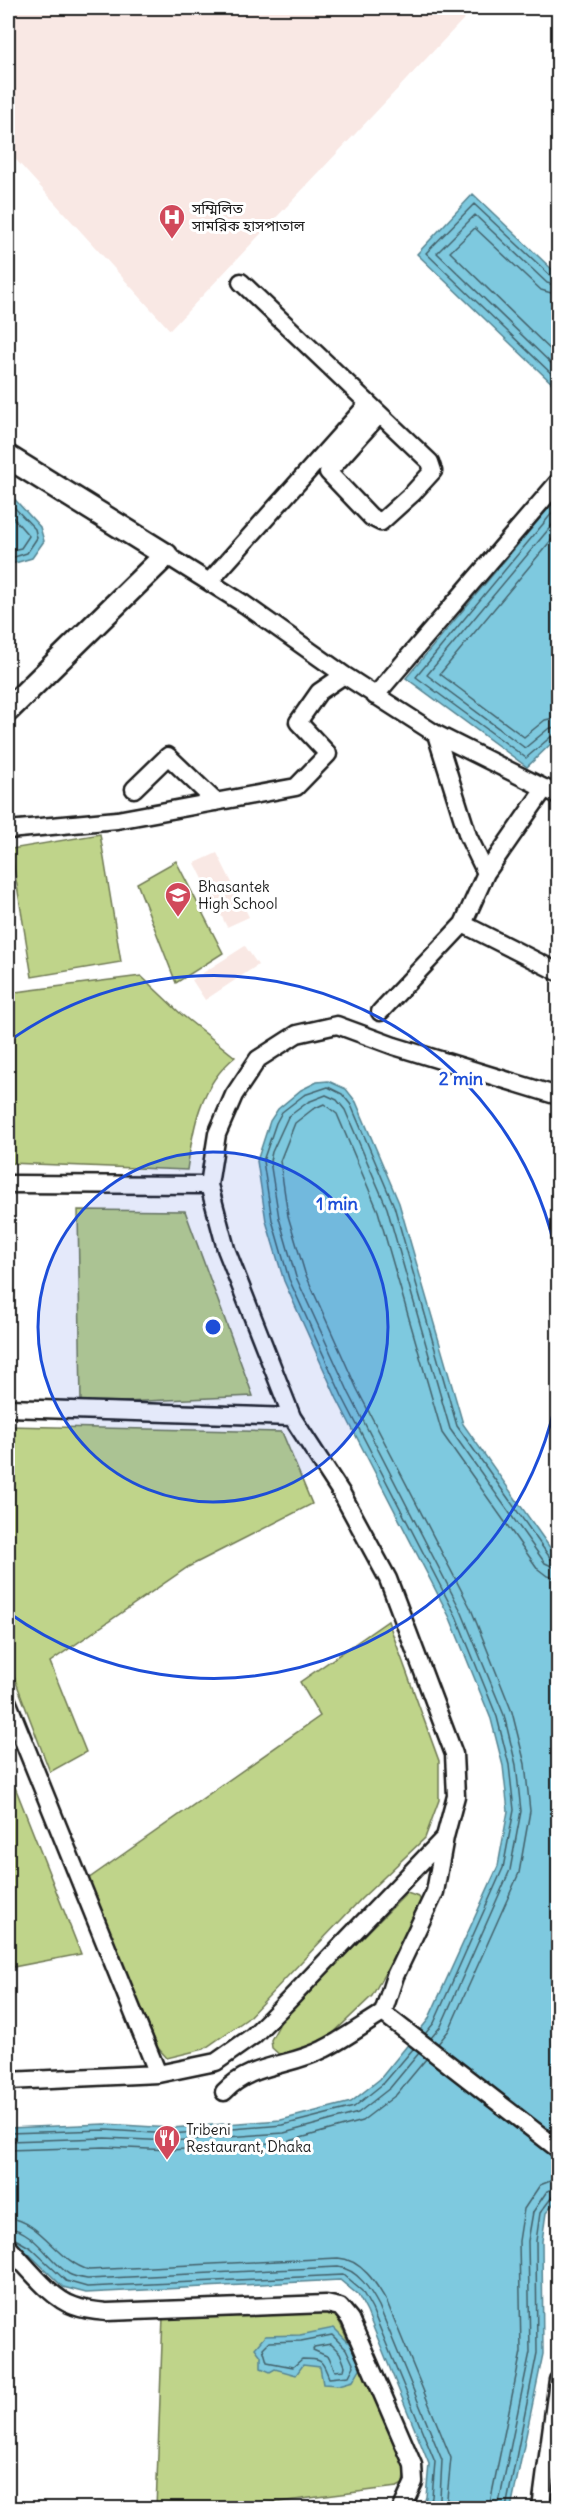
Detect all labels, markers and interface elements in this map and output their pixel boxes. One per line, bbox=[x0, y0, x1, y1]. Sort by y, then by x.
place label: সম্মিলিত সামরিক হাসপাতাল bbox=[191, 199, 306, 235]
hospital icon: সম্মিলিত সামরিক হাসপাতাল bbox=[157, 202, 187, 240]
place label: Bhasantek High School bbox=[198, 877, 278, 913]
school or university icon: Bhasantek High School bbox=[163, 880, 193, 918]
text: 2 min bbox=[439, 1067, 484, 1090]
text: 1 min bbox=[316, 1192, 358, 1215]
centre of rings bbox=[203, 1317, 223, 1337]
place label: Tribeni Restaurant, Dhaka bbox=[186, 2120, 312, 2156]
restaurant icon: Tribeni Restaurant, Dhaka bbox=[152, 2123, 182, 2161]

